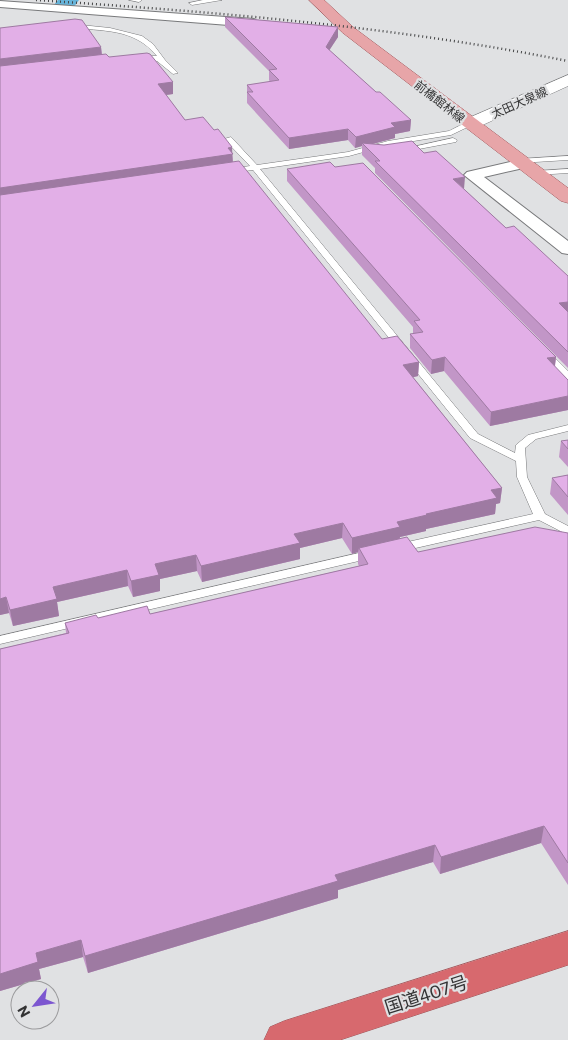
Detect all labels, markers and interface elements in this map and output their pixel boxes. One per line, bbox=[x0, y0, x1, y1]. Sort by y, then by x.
street label: 前橋館林線 bbox=[412, 77, 468, 125]
street label: 太田大泉線 bbox=[489, 83, 549, 121]
street label: 国道407号 bbox=[382, 970, 470, 1018]
north arrow bbox=[10, 980, 60, 1030]
text: N bbox=[13, 1003, 33, 1021]

